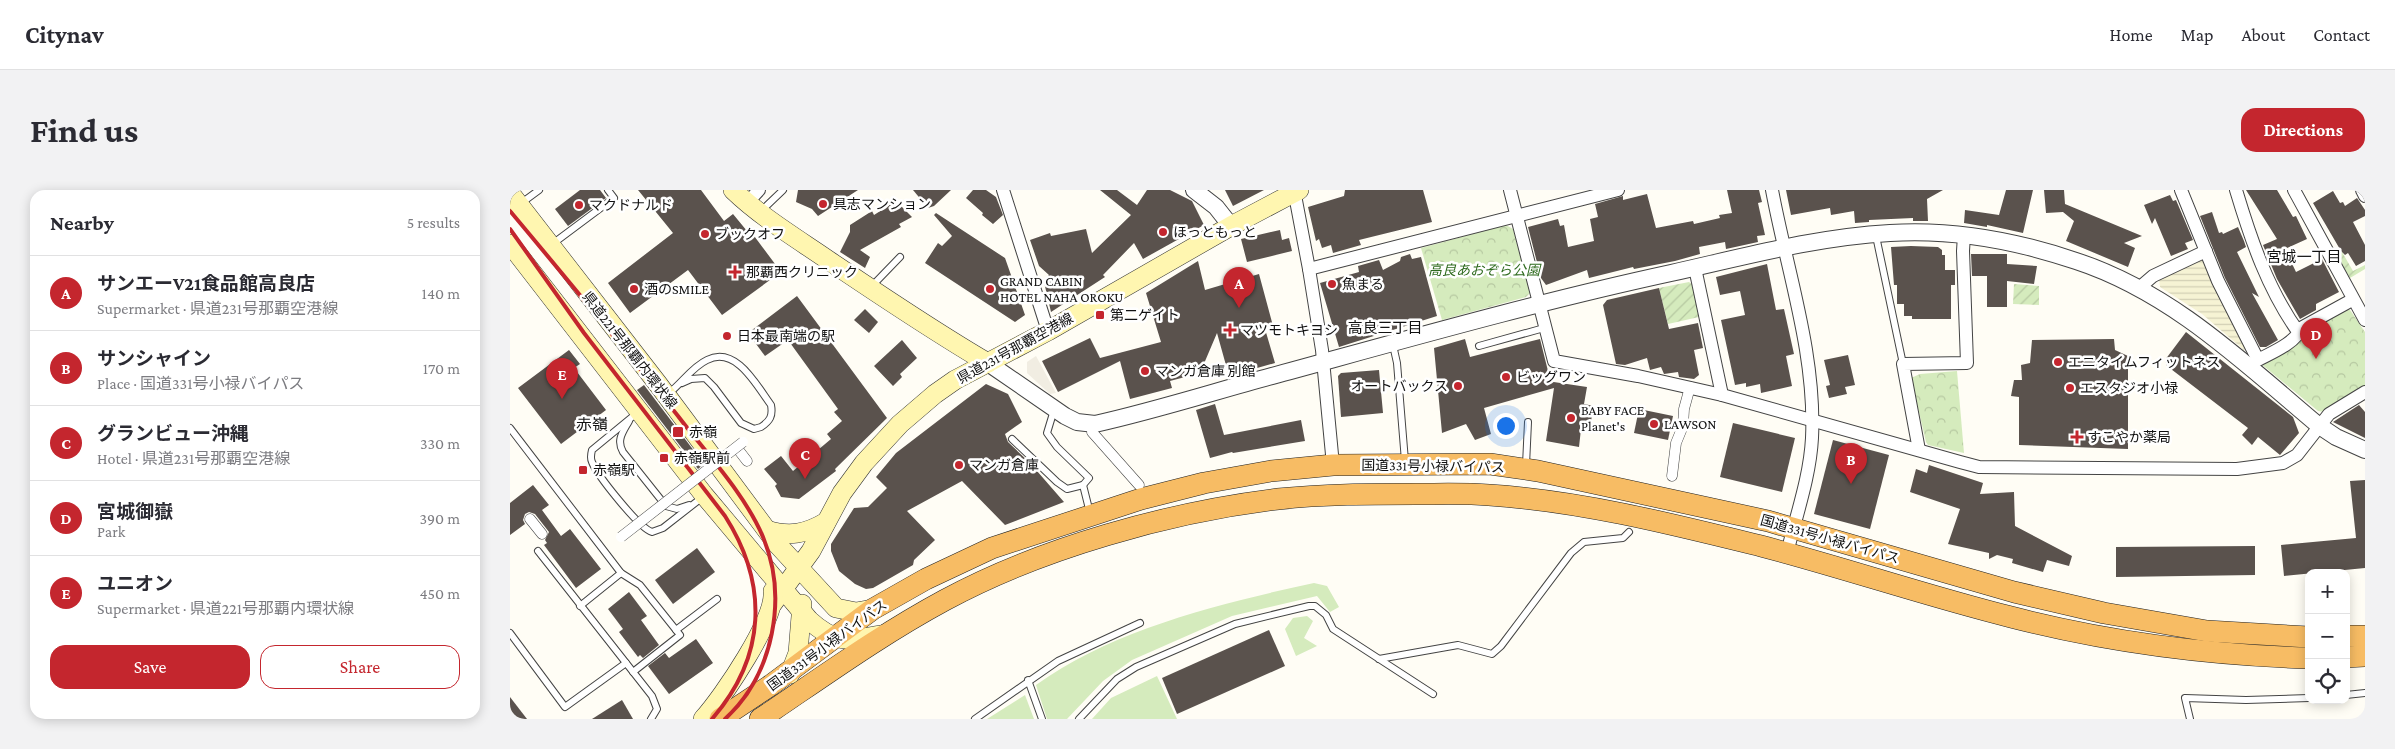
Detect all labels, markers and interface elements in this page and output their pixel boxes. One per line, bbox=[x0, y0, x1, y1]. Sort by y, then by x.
text: Citynav bbox=[25, 21, 104, 48]
text: Home bbox=[2110, 25, 2153, 45]
text: Map bbox=[2181, 25, 2213, 45]
text: About bbox=[2241, 25, 2285, 45]
text: Contact bbox=[2313, 25, 2370, 45]
button: Directions bbox=[2241, 108, 2365, 152]
text: Find us bbox=[30, 111, 138, 150]
place label: 具志マンション bbox=[833, 196, 931, 212]
place label: マクドナルド bbox=[589, 197, 673, 213]
marker: 具志マンション bbox=[817, 198, 829, 210]
marker: マクドナルド bbox=[573, 199, 585, 211]
text: Nearby bbox=[50, 211, 114, 235]
text: 5 results bbox=[407, 214, 460, 231]
place label: ほっともっと bbox=[1173, 224, 1257, 240]
place label: ブックオフ bbox=[715, 226, 785, 242]
marker: ほっともっと bbox=[1157, 226, 1169, 238]
marker: ブックオフ bbox=[699, 228, 711, 240]
district label: 宮城一丁目 bbox=[2266, 249, 2342, 265]
park label: 高良あおぞら公園 bbox=[1428, 262, 1542, 278]
place label: 那覇西クリニック bbox=[746, 264, 858, 280]
marker: 那覇西クリニック bbox=[728, 265, 742, 279]
pin: A bbox=[1223, 267, 1255, 308]
text: サンエーV21食品館高良店 bbox=[97, 273, 315, 294]
place label: GRAND CABIN HOTEL NAHA OROKU bbox=[1000, 273, 1123, 305]
place label: 魚まる bbox=[1342, 276, 1384, 292]
marker: 魚まる bbox=[1326, 278, 1338, 290]
place label: 酒のSMILE bbox=[644, 281, 709, 297]
marker: 酒のSMILE bbox=[628, 283, 640, 295]
marker: GRAND CABIN HOTEL NAHA OROKU bbox=[984, 283, 996, 295]
text: A bbox=[61, 285, 71, 302]
text: 140 m bbox=[422, 285, 460, 302]
street label: 県道221号那覇内環状線 bbox=[579, 288, 681, 412]
text: Supermarket · 県道231号那覇空港線 bbox=[97, 300, 338, 317]
place label: 第二ゲイト bbox=[1110, 307, 1180, 323]
street label: 県道231号那覇空港線 bbox=[954, 309, 1076, 387]
marker: 第二ゲイト bbox=[1094, 309, 1106, 321]
pin: D bbox=[2300, 318, 2332, 359]
district label: 高良三丁目 bbox=[1347, 320, 1423, 336]
place label: マツモトキヨシ bbox=[1240, 322, 1338, 338]
marker: マツモトキヨシ bbox=[1224, 324, 1236, 336]
place label: 日本最南端の駅 bbox=[737, 328, 835, 344]
marker: 日本最南端の駅 bbox=[721, 330, 733, 342]
text: サンシャイン bbox=[97, 348, 211, 369]
place label: エニタイムフィットネス bbox=[2068, 354, 2221, 370]
marker: エニタイムフィットネス bbox=[2052, 356, 2064, 368]
pin: E bbox=[546, 358, 578, 399]
text: B bbox=[61, 360, 71, 377]
text: 170 m bbox=[423, 360, 460, 377]
place label: マンガ倉庫 別館 bbox=[1155, 363, 1256, 379]
marker: マンガ倉庫 別館 bbox=[1139, 365, 1151, 377]
place label: ビッグワン bbox=[1516, 369, 1586, 385]
marker: ビッグワン bbox=[1500, 371, 1512, 383]
text: Place · 国道331号小禄バイパス bbox=[97, 375, 304, 392]
place label: オートバックス bbox=[1350, 378, 1448, 394]
marker: オートバックス bbox=[1452, 380, 1464, 392]
place label: エスタジオ小禄 bbox=[2080, 380, 2178, 396]
marker: エスタジオ小禄 bbox=[2064, 382, 2076, 394]
place label: BABY FACE Planet's bbox=[1581, 402, 1645, 434]
marker: BABY FACE Planet's bbox=[1565, 412, 1577, 424]
your location bbox=[1493, 413, 1519, 439]
district label: 赤嶺 bbox=[576, 416, 608, 433]
place label: LAWSON bbox=[1664, 416, 1717, 432]
marker: LAWSON bbox=[1648, 418, 1660, 430]
text: グランビュー沖縄 bbox=[97, 423, 249, 444]
place label: 赤嶺 bbox=[689, 424, 717, 440]
marker: 赤嶺 bbox=[671, 425, 685, 439]
place label: すこやか薬局 bbox=[2087, 429, 2171, 445]
marker: すこやか薬局 bbox=[2071, 431, 2083, 443]
text: C bbox=[61, 435, 71, 452]
text: 330 m bbox=[420, 435, 460, 452]
pin: C bbox=[789, 438, 821, 479]
pin: B bbox=[1835, 443, 1867, 484]
text: Hotel · 県道231号那覇空港線 bbox=[97, 450, 290, 467]
place label: 赤嶺駅前 bbox=[674, 450, 730, 466]
marker: 赤嶺駅前 bbox=[658, 452, 670, 464]
place label: マンガ倉庫 bbox=[969, 457, 1039, 473]
street label: 国道331号小禄バイパス bbox=[1361, 457, 1505, 475]
marker: マンガ倉庫 bbox=[953, 459, 965, 471]
place label: 赤嶺駅 bbox=[593, 462, 635, 478]
marker: 赤嶺駅 bbox=[577, 464, 589, 476]
text: 宮城御嶽 bbox=[97, 501, 173, 522]
text: D bbox=[60, 510, 72, 527]
text: 390 m bbox=[419, 510, 460, 527]
street label: 国道331号小禄バイパス bbox=[1759, 512, 1901, 566]
text: Park bbox=[97, 523, 125, 540]
map controls bbox=[2305, 569, 2350, 704]
button: + bbox=[2305, 569, 2350, 614]
text: ユニオン bbox=[97, 573, 173, 594]
text: E bbox=[61, 585, 71, 602]
text: 450 m bbox=[419, 585, 460, 602]
street label: 国道331号小禄バイパス bbox=[764, 596, 890, 694]
text: Supermarket · 県道221号那覇内環状線 bbox=[97, 600, 354, 617]
button: − bbox=[2305, 614, 2350, 659]
button: Save bbox=[50, 645, 250, 689]
button: Share bbox=[260, 645, 460, 689]
button: locate bbox=[2305, 659, 2350, 704]

